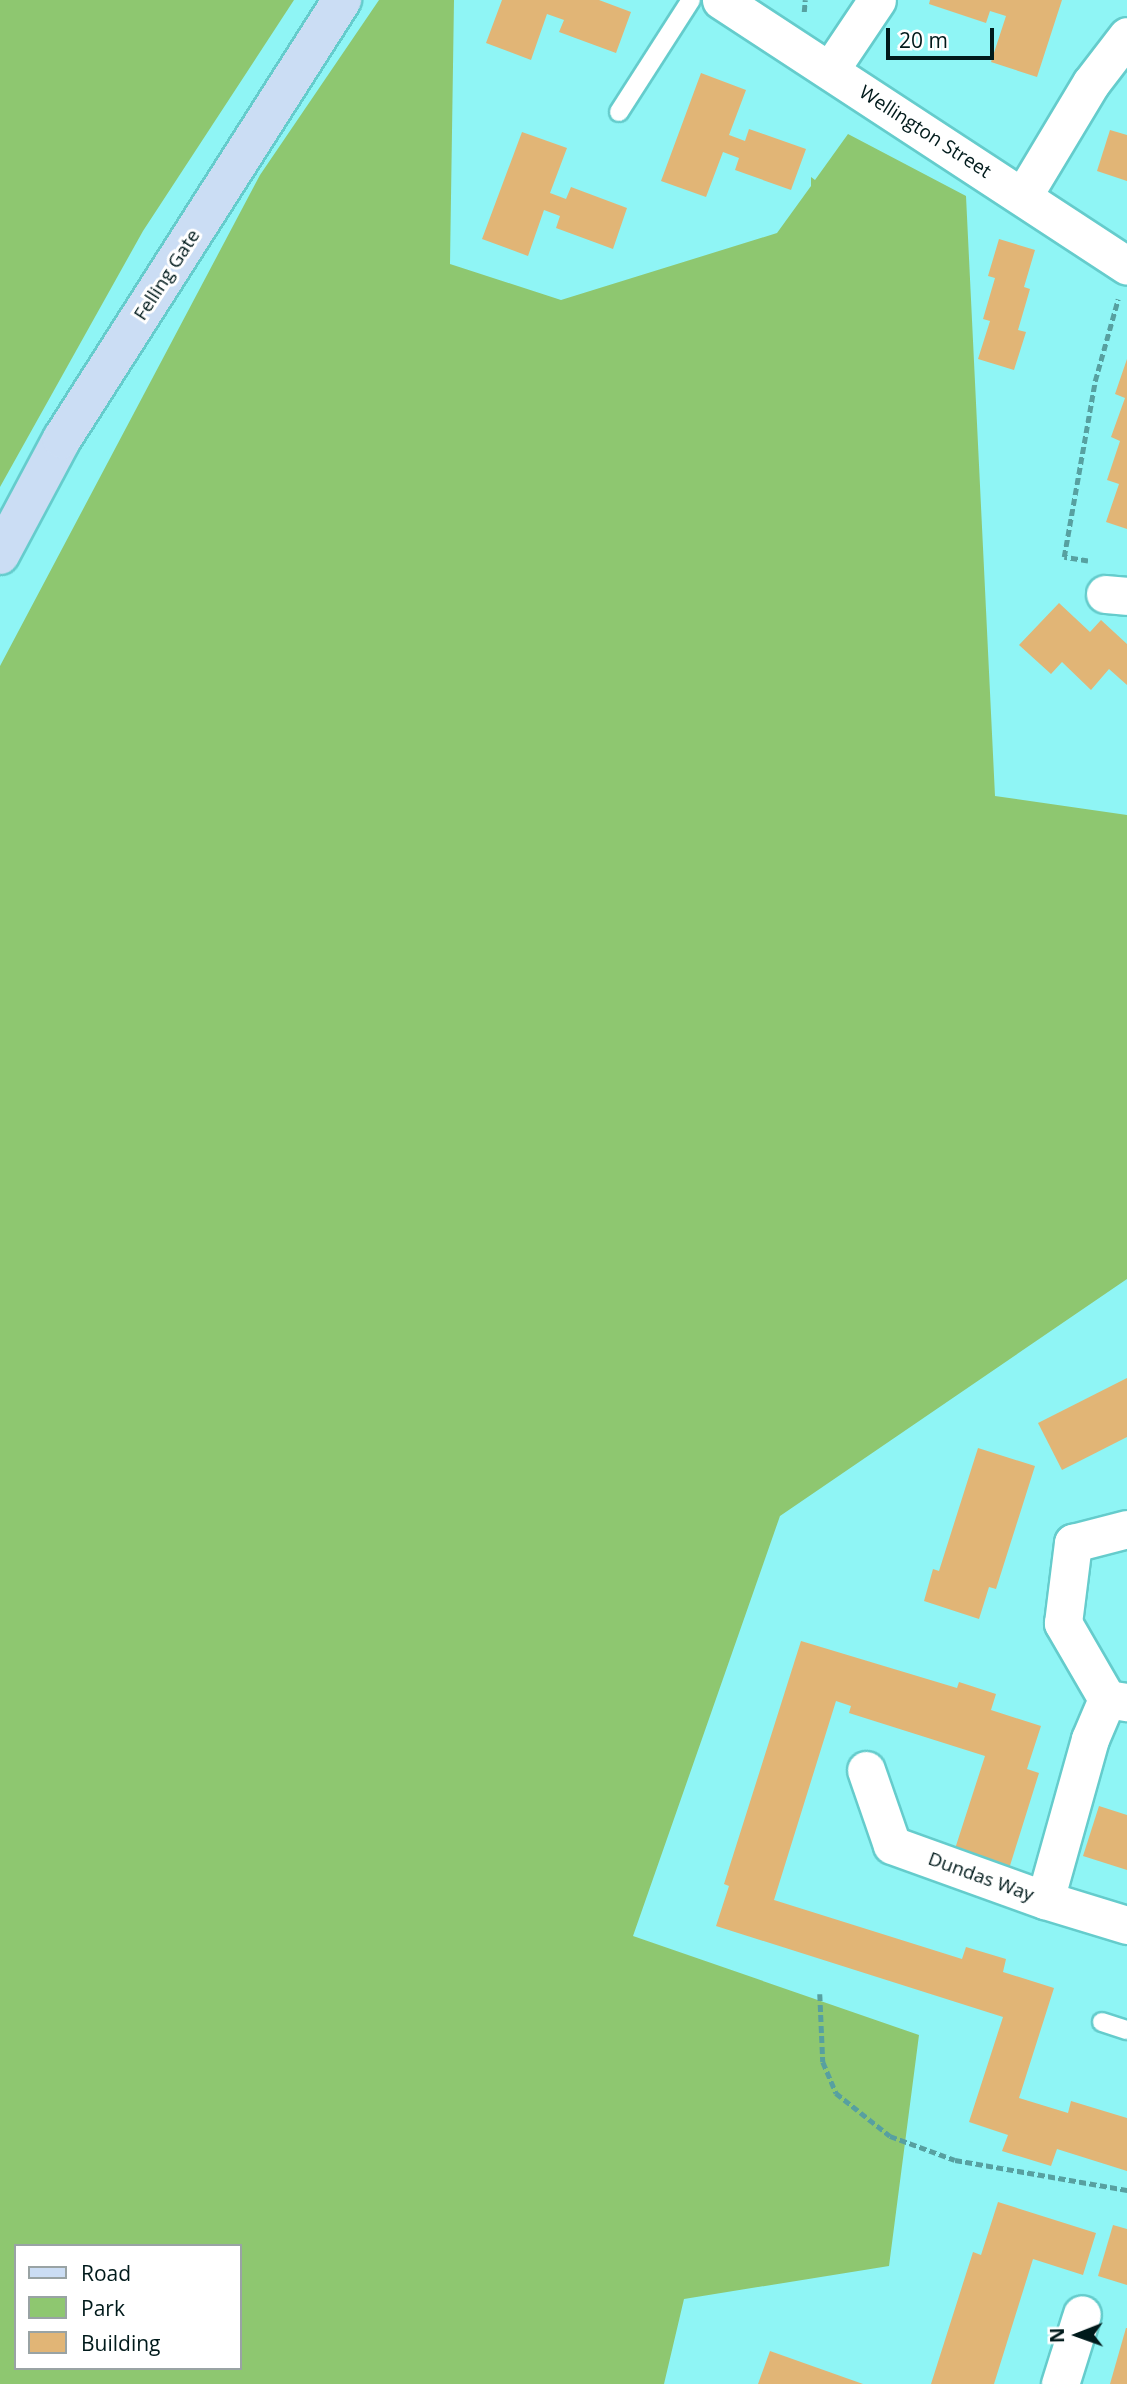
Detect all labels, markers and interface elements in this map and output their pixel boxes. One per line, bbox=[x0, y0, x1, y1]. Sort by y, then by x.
scale bar bbox=[889, 14, 998, 58]
text: 20 m bbox=[899, 26, 948, 54]
street label: Wellington Street bbox=[855, 81, 995, 183]
street label: Felling Gate bbox=[129, 225, 205, 325]
street label: Dundas Way bbox=[925, 1847, 1037, 1907]
legend bbox=[14, 2244, 242, 2370]
text: Road bbox=[81, 2259, 131, 2287]
text: Park bbox=[81, 2294, 125, 2322]
north arrow bbox=[1043, 2300, 1113, 2370]
text: N bbox=[1044, 2327, 1070, 2343]
text: Building bbox=[81, 2329, 160, 2357]

